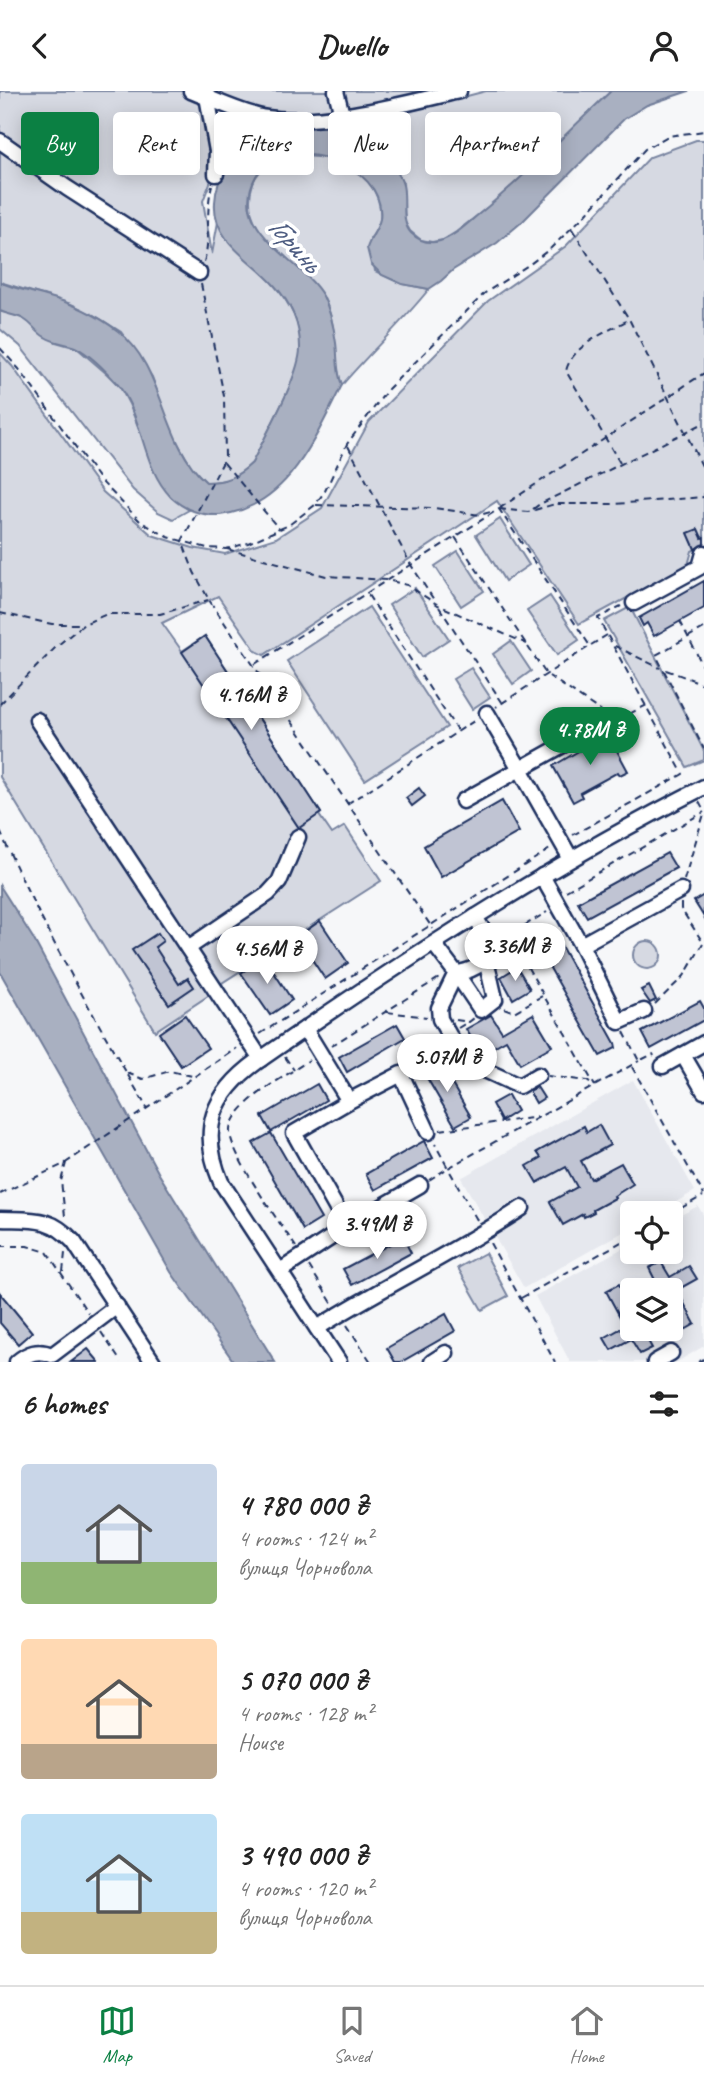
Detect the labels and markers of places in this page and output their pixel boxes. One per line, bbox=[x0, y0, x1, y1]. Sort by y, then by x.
pin: 4.16M ₴ bbox=[186, 673, 316, 732]
pin: 4.78M ₴ bbox=[525, 707, 655, 767]
pin: 3.36M ₴ bbox=[450, 923, 580, 983]
pin: 4.56M ₴ bbox=[202, 927, 332, 986]
pin: 5.07M ₴ bbox=[382, 1035, 512, 1094]
pin: 3.49M ₴ bbox=[312, 1201, 442, 1261]

